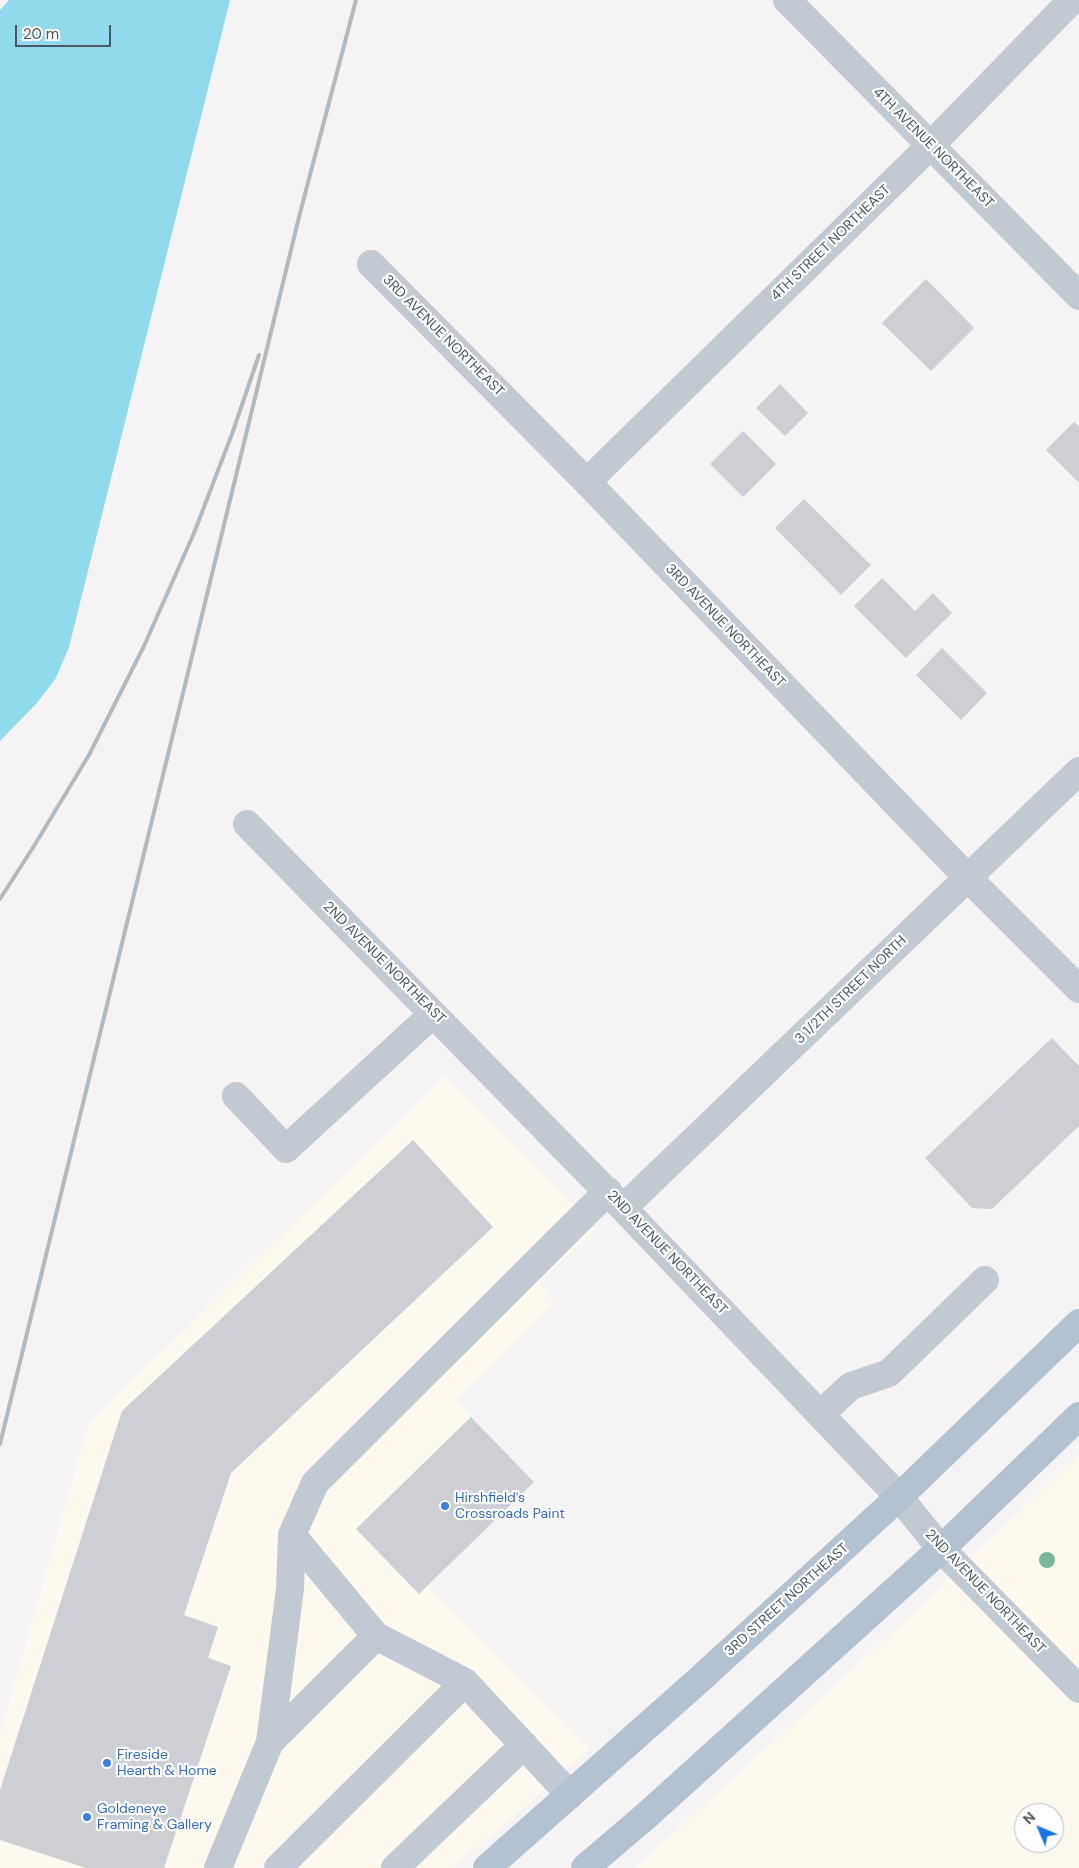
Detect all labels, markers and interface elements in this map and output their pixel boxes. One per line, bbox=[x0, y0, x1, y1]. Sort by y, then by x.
scale bar bbox=[18, 15, 114, 47]
text: 20 m bbox=[23, 24, 59, 44]
street label: 4TH AVENUE NORTHEAST bbox=[869, 84, 997, 212]
street label: 4TH STREET NORTHEAST bbox=[768, 182, 894, 304]
street label: 3RD AVENUE NORTHEAST bbox=[379, 272, 507, 400]
street label: 3RD AVENUE NORTHEAST bbox=[662, 561, 788, 691]
street label: 2ND AVENUE NORTHEAST bbox=[319, 898, 449, 1028]
street label: 3 1/2TH STREET NORTH bbox=[792, 932, 910, 1048]
street label: 2ND AVENUE NORTHEAST bbox=[603, 1187, 731, 1319]
place label: Hirshfield's Crossroads Paint bbox=[455, 1490, 565, 1522]
marker: Hirshfield's Crossroads Paint bbox=[439, 1500, 451, 1512]
street label: 2ND AVENUE NORTHEAST bbox=[921, 1526, 1049, 1658]
street label: 3RD STREET NORTHEAST bbox=[722, 1540, 852, 1660]
place label: Fireside Hearth & Home bbox=[117, 1747, 217, 1780]
marker: Fireside Hearth & Home bbox=[101, 1757, 113, 1769]
place label: Goldeneye Framing & Gallery bbox=[97, 1801, 212, 1834]
north arrow bbox=[1014, 1803, 1064, 1853]
text: N bbox=[1019, 1808, 1039, 1828]
marker: Goldeneye Framing & Gallery bbox=[81, 1811, 93, 1823]

